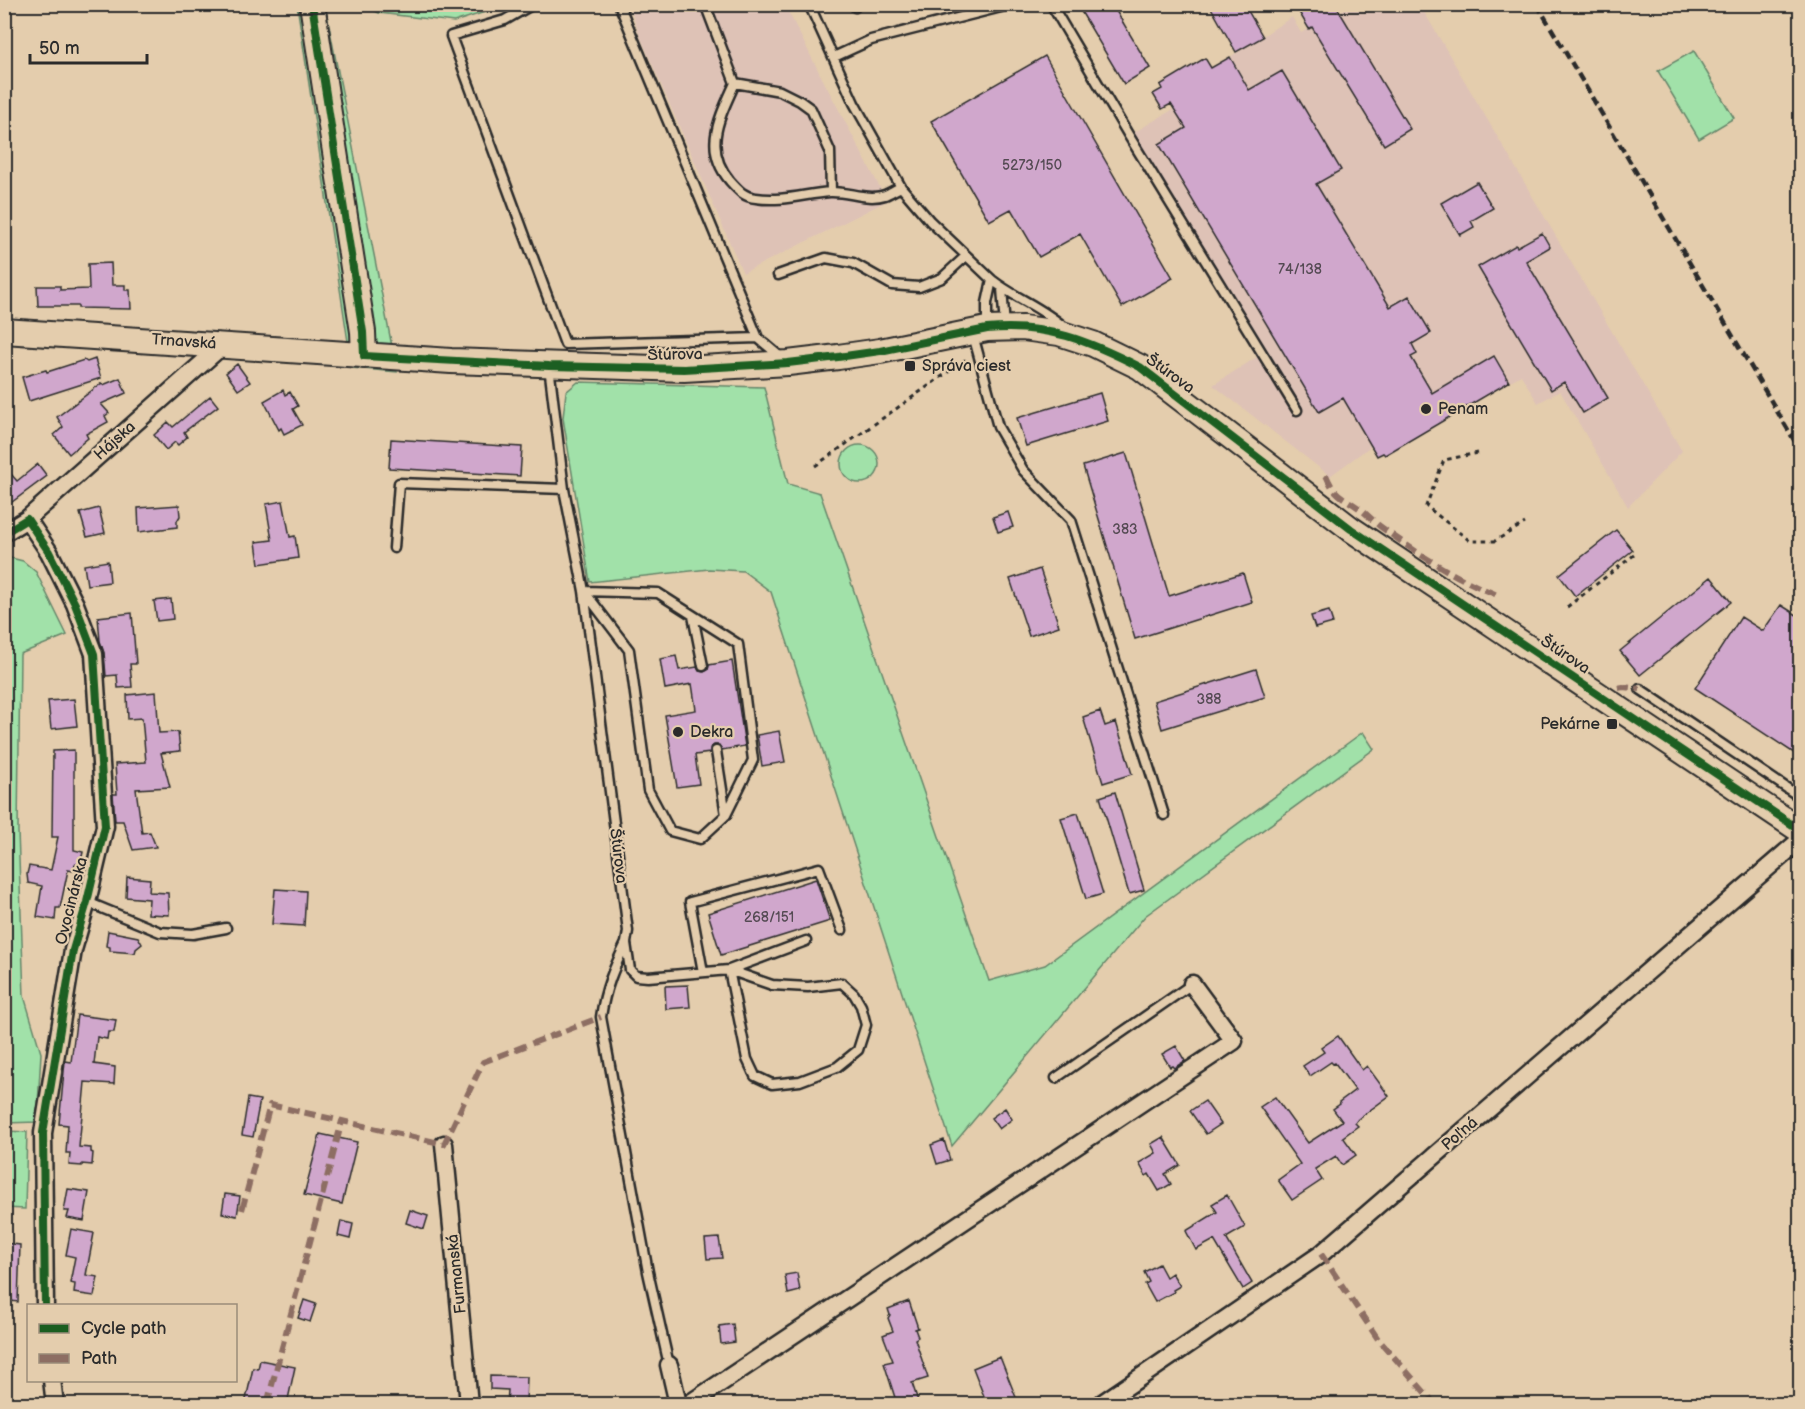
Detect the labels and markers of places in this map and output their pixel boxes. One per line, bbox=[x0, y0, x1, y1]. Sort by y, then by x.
place label: Správa ciest bbox=[922, 357, 1011, 376]
marker: Správa ciest bbox=[903, 359, 917, 373]
place label: Penam bbox=[1438, 400, 1488, 419]
marker: Penam bbox=[1419, 402, 1433, 416]
place label: Pekárne bbox=[1540, 715, 1601, 734]
marker: Pekárne bbox=[1605, 717, 1619, 731]
place label: Dekra bbox=[690, 723, 733, 742]
marker: Dekra bbox=[671, 725, 685, 739]

